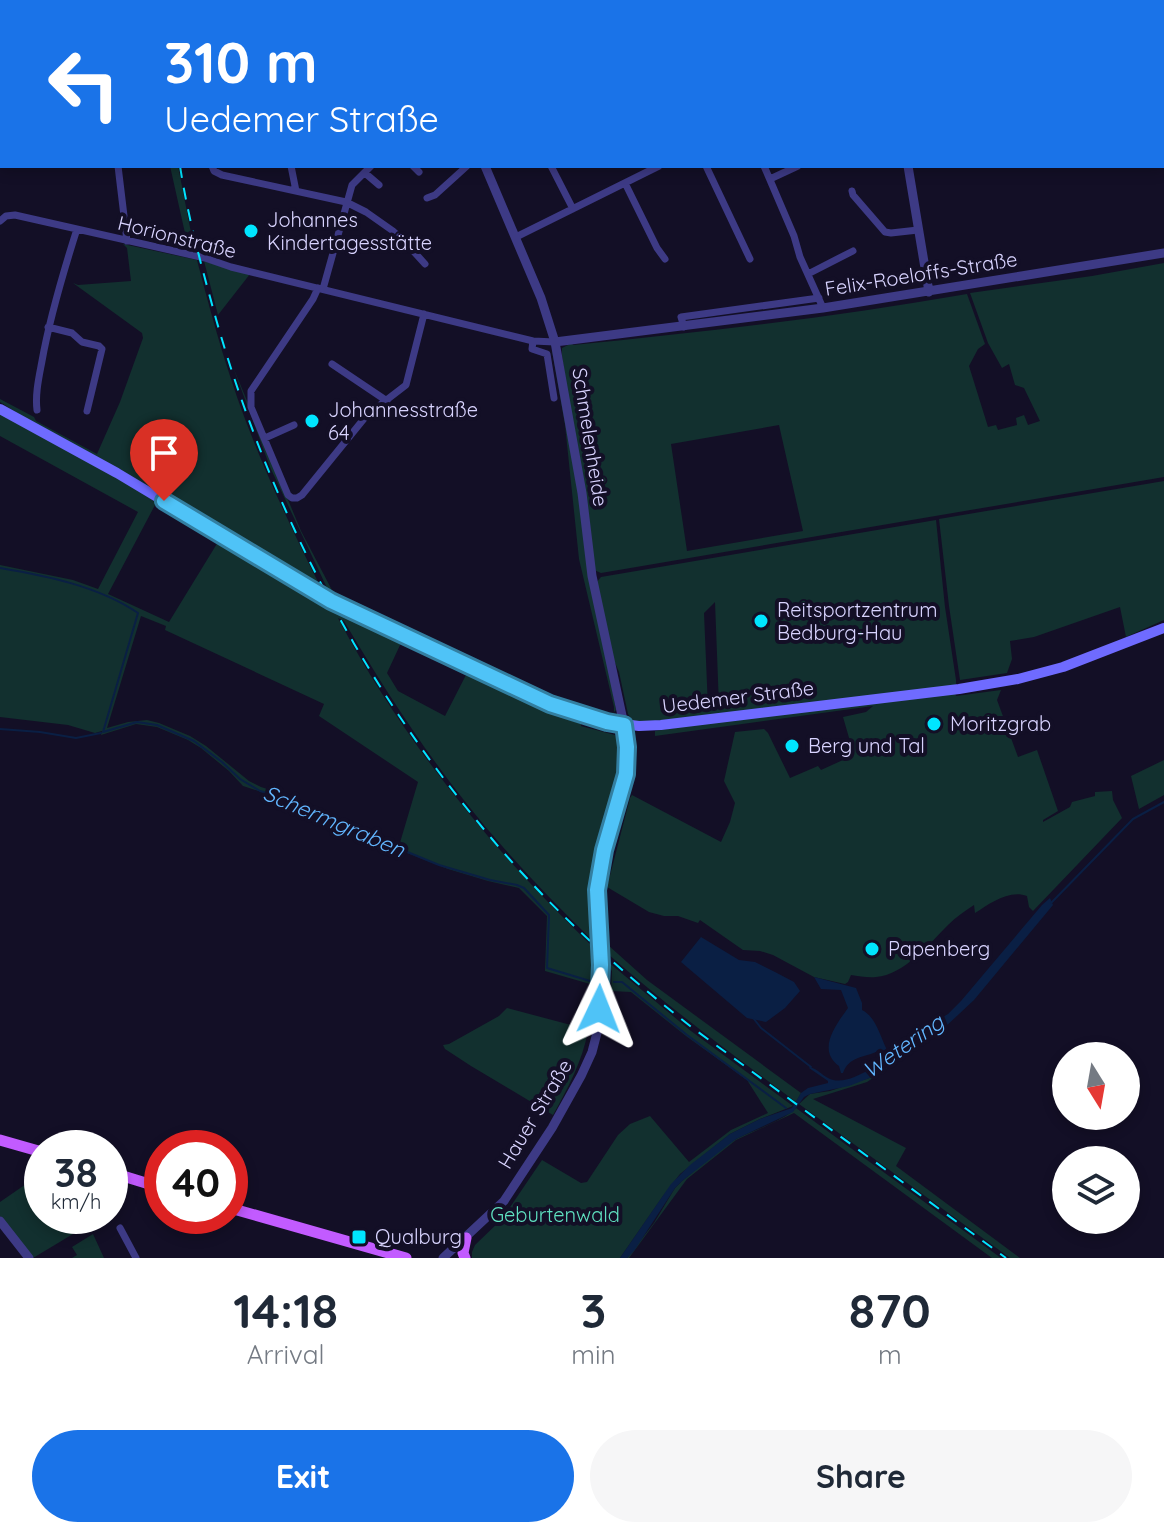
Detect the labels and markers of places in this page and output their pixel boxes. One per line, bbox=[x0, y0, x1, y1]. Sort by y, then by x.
place label: Johannes Kindertagesstätte bbox=[267, 207, 432, 255]
marker: Johannes Kindertagesstätte bbox=[242, 222, 260, 240]
place label: Johannesstraße 64 bbox=[328, 397, 478, 445]
marker: Johannesstraße 64 bbox=[303, 412, 321, 430]
pin bbox=[130, 419, 198, 501]
place label: Reitsportzentrum Bedburg-Hau bbox=[777, 597, 937, 645]
marker: Reitsportzentrum Bedburg-Hau bbox=[752, 612, 770, 630]
place label: Moritzgrab bbox=[950, 711, 1051, 736]
marker: Moritzgrab bbox=[925, 715, 943, 733]
place label: Berg und Tal bbox=[808, 733, 925, 758]
marker: Berg und Tal bbox=[783, 737, 801, 755]
place label: Papenberg bbox=[888, 936, 990, 961]
marker: Papenberg bbox=[863, 940, 881, 958]
place label: Qualburg bbox=[375, 1224, 462, 1249]
marker: Qualburg bbox=[350, 1228, 368, 1246]

